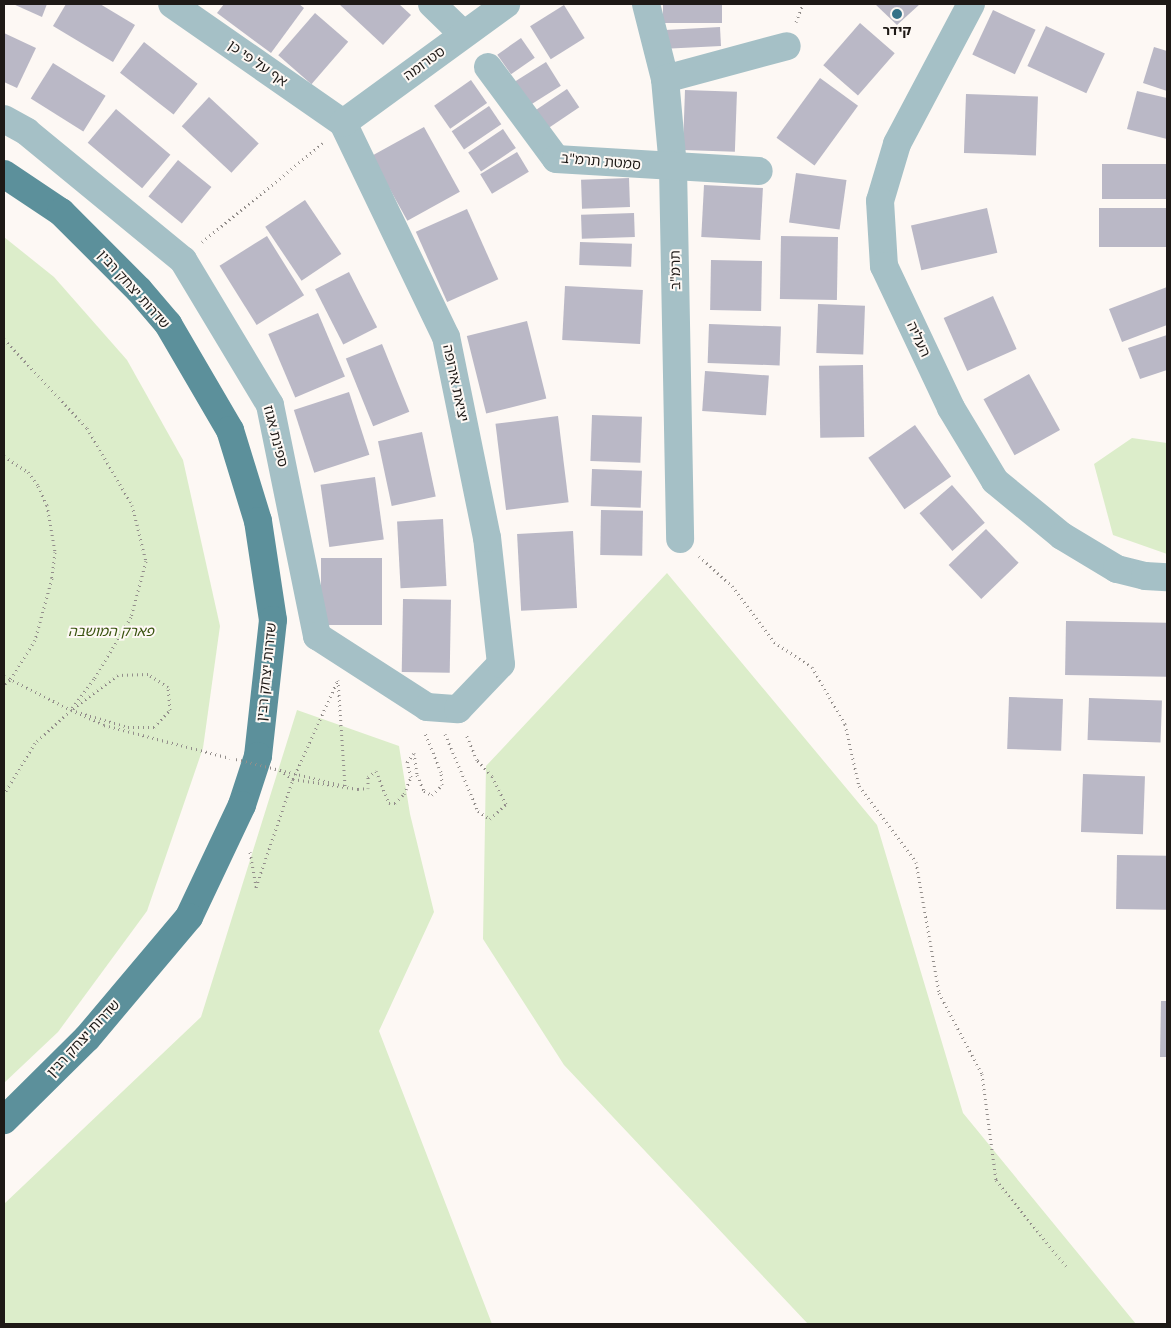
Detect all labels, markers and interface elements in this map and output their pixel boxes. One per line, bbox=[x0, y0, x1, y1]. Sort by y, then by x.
marker: קידר bbox=[891, 8, 903, 20]
place label: קידר bbox=[883, 22, 911, 38]
street label: אף על פי כן bbox=[225, 36, 291, 90]
street label: סטרומה bbox=[400, 42, 448, 84]
street label: סמטת תרמ"ב bbox=[560, 149, 642, 173]
street label: שדרות יצחק רבין bbox=[94, 246, 174, 332]
street label: תרמ"ב bbox=[666, 250, 684, 290]
street label: העליה bbox=[904, 319, 934, 359]
street label: יציאת אירופה bbox=[440, 343, 472, 423]
street label: ספינת אגוז bbox=[260, 403, 292, 469]
street label: שדרות יצחק רבין bbox=[252, 622, 280, 722]
park label: פארק המושבה bbox=[68, 623, 154, 639]
street label: שדרות יצחק רבין bbox=[43, 996, 123, 1080]

